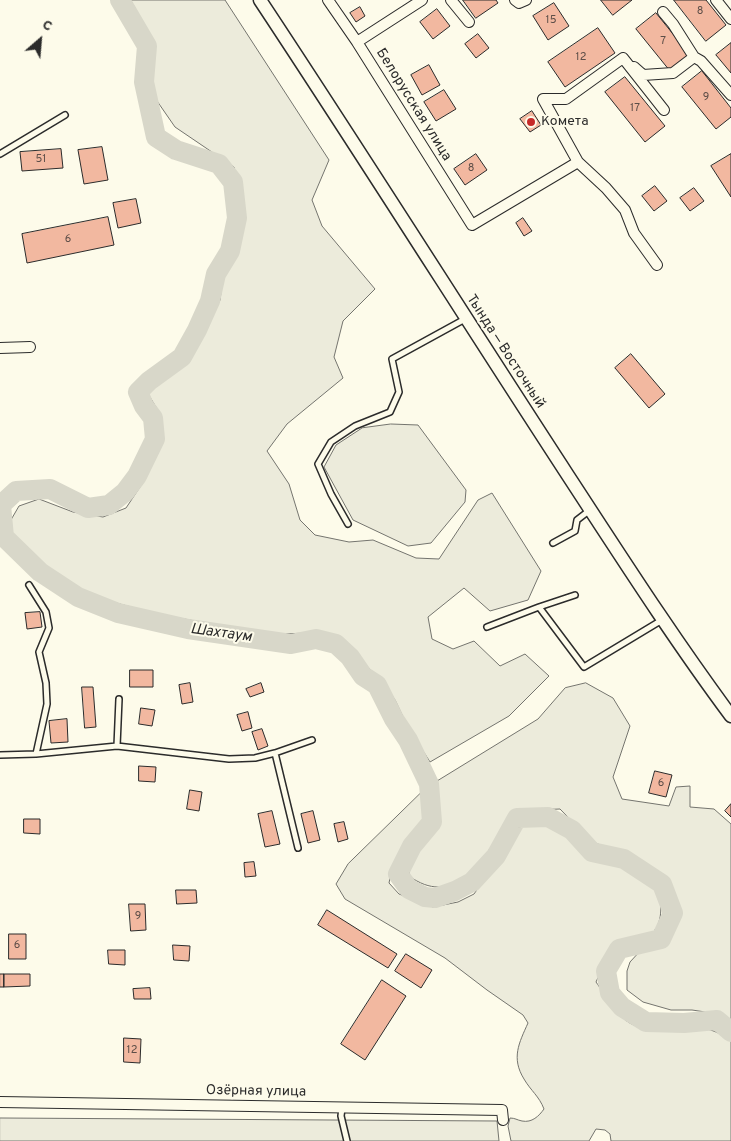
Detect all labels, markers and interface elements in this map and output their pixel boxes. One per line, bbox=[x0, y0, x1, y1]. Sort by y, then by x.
house number: 8 bbox=[697, 5, 703, 19]
house number: 15 bbox=[546, 14, 556, 28]
north arrow bbox=[15, 15, 65, 65]
text: С bbox=[39, 17, 55, 36]
house number: 7 bbox=[660, 35, 666, 49]
street label: Белорусская улица bbox=[372, 46, 454, 164]
house number: 12 bbox=[576, 51, 586, 65]
house number: 9 bbox=[703, 91, 709, 105]
house number: 17 bbox=[630, 102, 640, 116]
place label: Комета bbox=[541, 114, 589, 130]
marker: Комета bbox=[525, 116, 537, 128]
house number: 51 bbox=[36, 153, 46, 167]
house number: 8 bbox=[468, 162, 474, 176]
house number: 6 bbox=[65, 233, 71, 247]
street label: Тында — Восточный bbox=[462, 292, 548, 412]
water label: Шахтаум bbox=[189, 621, 253, 647]
house number: 6 bbox=[658, 777, 664, 791]
house number: 9 bbox=[135, 910, 141, 924]
house number: 6 bbox=[14, 939, 20, 953]
house number: 12 bbox=[127, 1044, 137, 1058]
street label: Озёрная улица bbox=[206, 1083, 306, 1101]

